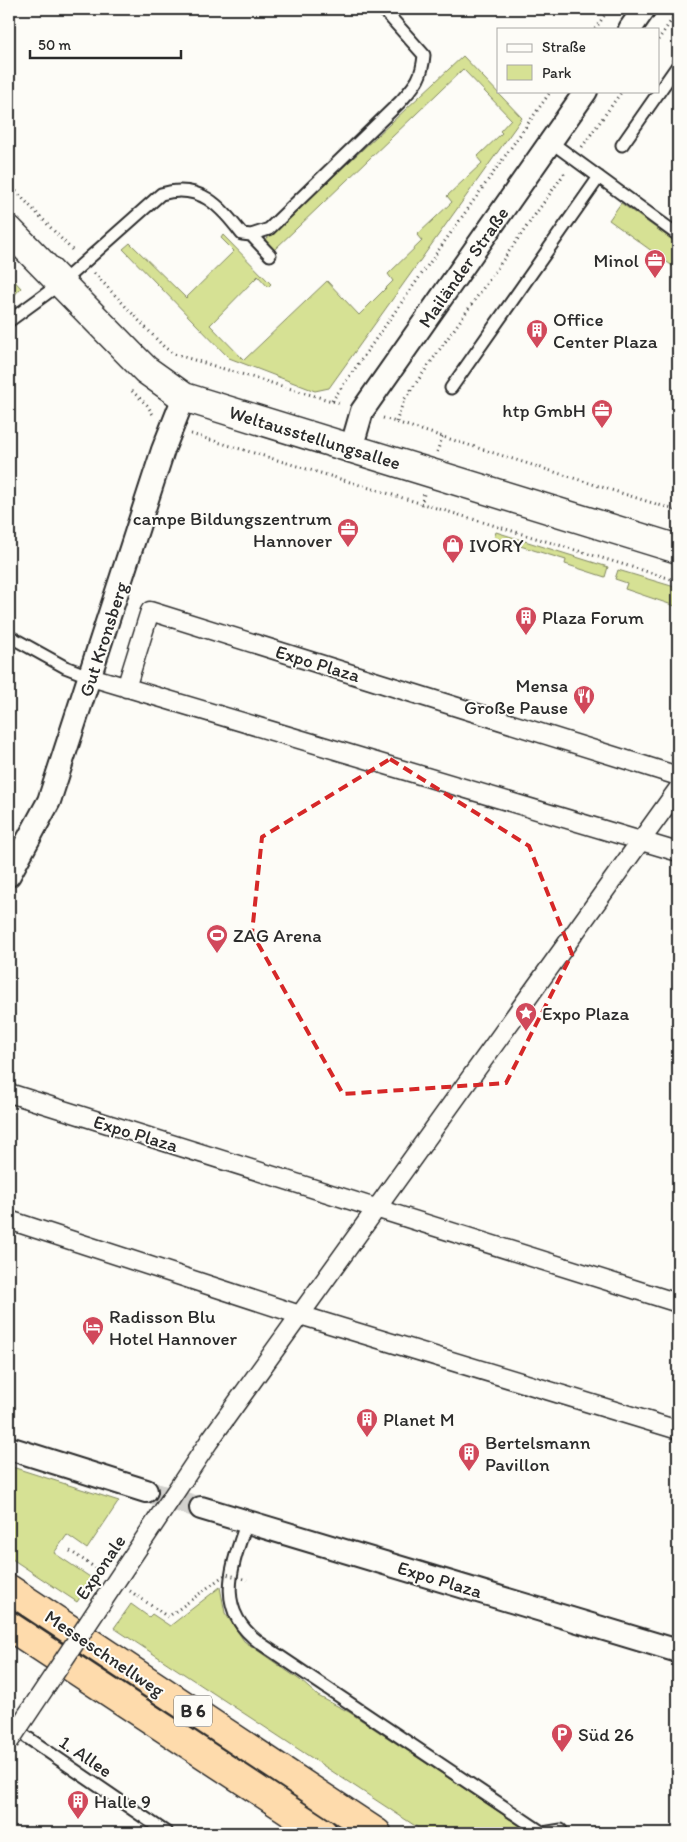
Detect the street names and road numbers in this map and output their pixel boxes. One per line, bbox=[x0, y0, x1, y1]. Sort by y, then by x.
street label: Mailänder Straße bbox=[413, 202, 514, 332]
street label: Weltausstellungsallee bbox=[226, 400, 404, 475]
street label: Gut Kronsberg bbox=[74, 579, 133, 699]
street label: Expo Plaza bbox=[273, 640, 363, 687]
street label: Expo Plaza bbox=[91, 1110, 181, 1157]
street label: Exponale bbox=[70, 1530, 130, 1604]
street label: Expo Plaza bbox=[395, 1556, 485, 1603]
street label: Messeschnellweg bbox=[40, 1605, 169, 1702]
road number: B 6 bbox=[174, 1695, 212, 1726]
street label: 1. Allee bbox=[55, 1730, 117, 1782]

